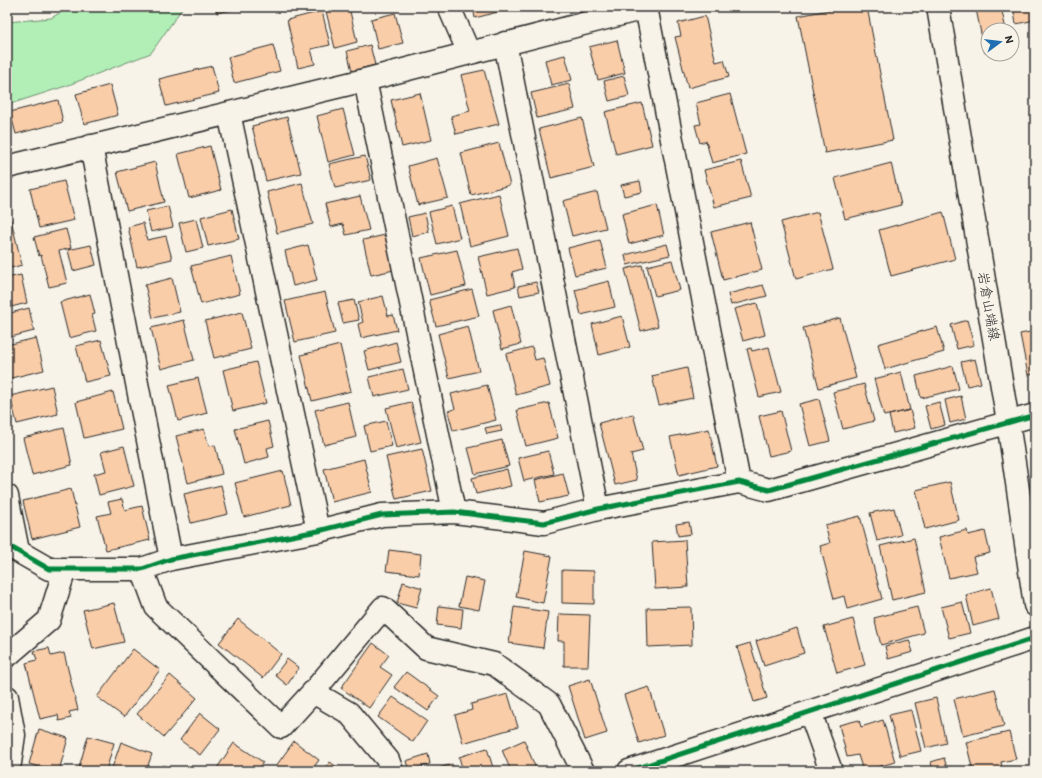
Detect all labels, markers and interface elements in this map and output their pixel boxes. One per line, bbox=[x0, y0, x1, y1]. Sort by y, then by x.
north arrow bbox=[980, 22, 1020, 62]
text: N bbox=[1002, 34, 1016, 45]
street label: 岩倉山端線 bbox=[974, 270, 1003, 342]

